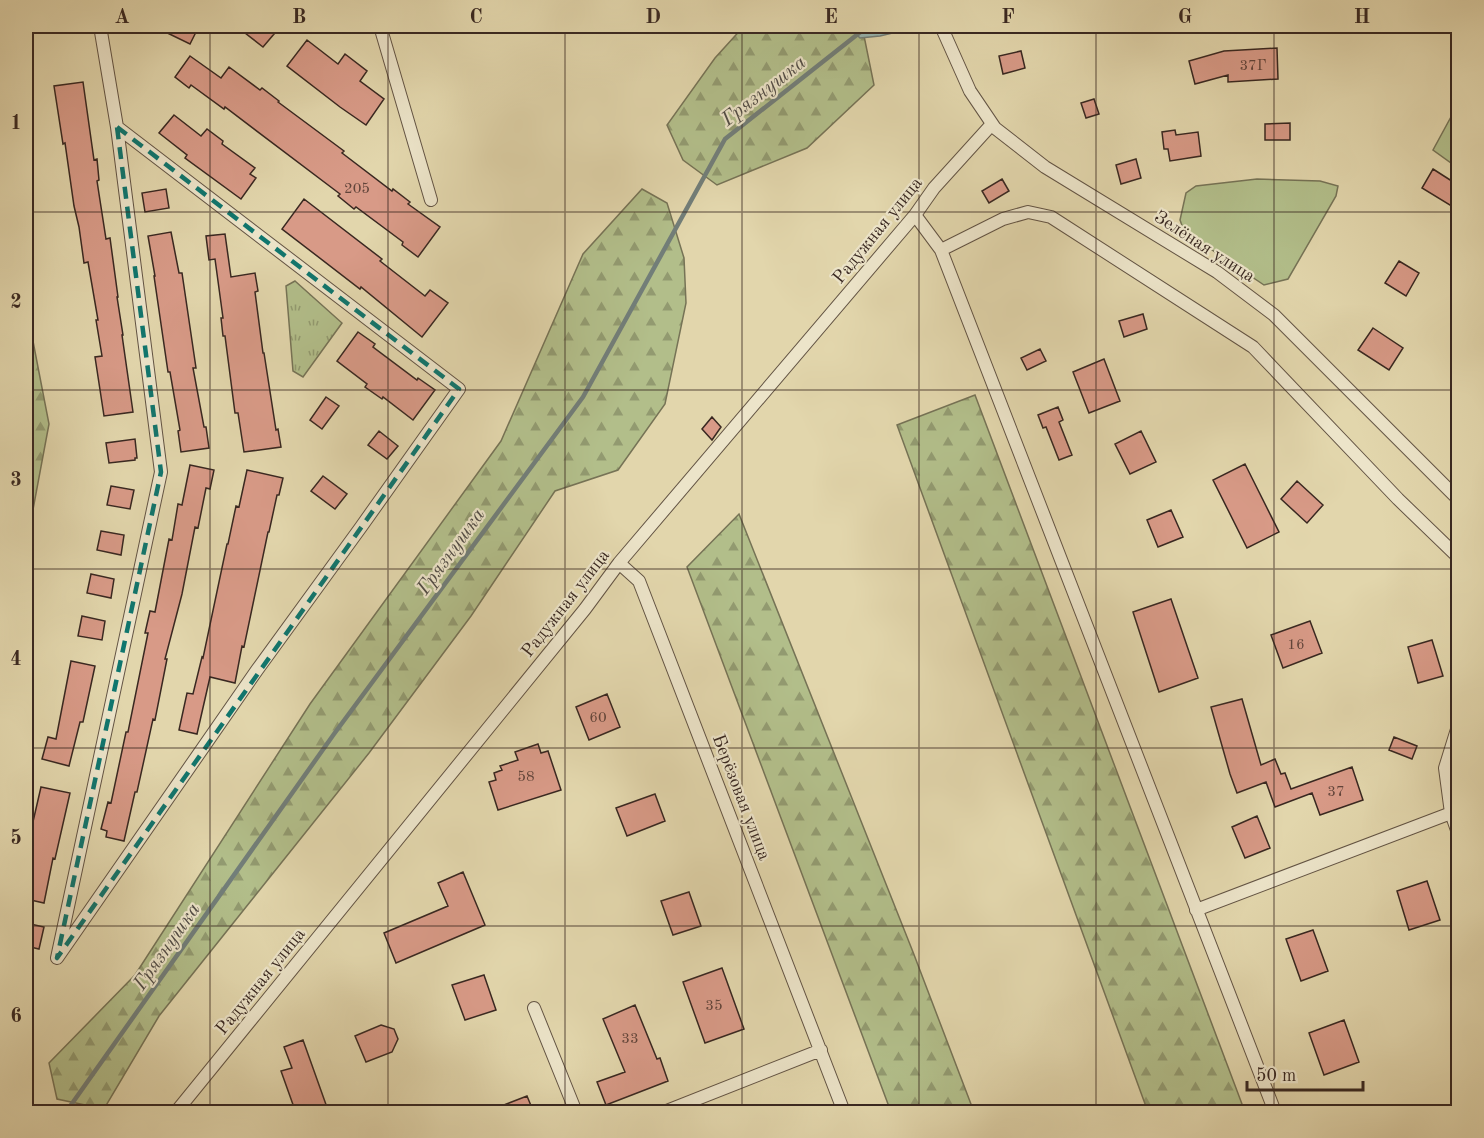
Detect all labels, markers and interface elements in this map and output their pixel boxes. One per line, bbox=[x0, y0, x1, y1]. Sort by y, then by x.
text: A bbox=[114, 8, 130, 28]
text: B bbox=[292, 8, 306, 28]
text: C bbox=[469, 8, 483, 28]
text: D bbox=[645, 8, 661, 28]
text: E bbox=[824, 8, 838, 28]
text: F bbox=[1001, 8, 1015, 28]
text: G bbox=[1178, 8, 1192, 28]
text: H bbox=[1354, 8, 1370, 28]
water label: Грязнушка bbox=[717, 52, 810, 131]
house number: 37Г bbox=[1239, 59, 1267, 74]
text: 1 bbox=[10, 114, 22, 134]
street label: Радужная улица bbox=[830, 174, 926, 287]
house number: 205 bbox=[344, 182, 370, 197]
street label: Зелёная улица bbox=[1151, 208, 1258, 286]
text: 2 bbox=[10, 293, 22, 313]
text: 3 bbox=[10, 471, 22, 491]
water label: Грязнушка bbox=[413, 505, 490, 600]
street label: Радужная улица bbox=[518, 546, 613, 661]
house number: 16 bbox=[1287, 638, 1305, 653]
text: 4 bbox=[10, 650, 22, 670]
house number: 60 bbox=[589, 711, 607, 726]
street label: Берёзовая улица bbox=[709, 732, 773, 863]
house number: 58 bbox=[517, 770, 535, 785]
house number: 37 bbox=[1327, 785, 1345, 800]
text: 5 bbox=[10, 828, 22, 849]
water label: Грязнушка bbox=[130, 900, 205, 995]
street label: Радужная улица bbox=[213, 925, 309, 1038]
house number: 35 bbox=[705, 999, 723, 1014]
text: 6 bbox=[10, 1007, 22, 1027]
house number: 33 bbox=[621, 1032, 639, 1047]
scale bar bbox=[1247, 1054, 1362, 1092]
text: 50 m bbox=[1256, 1067, 1296, 1085]

